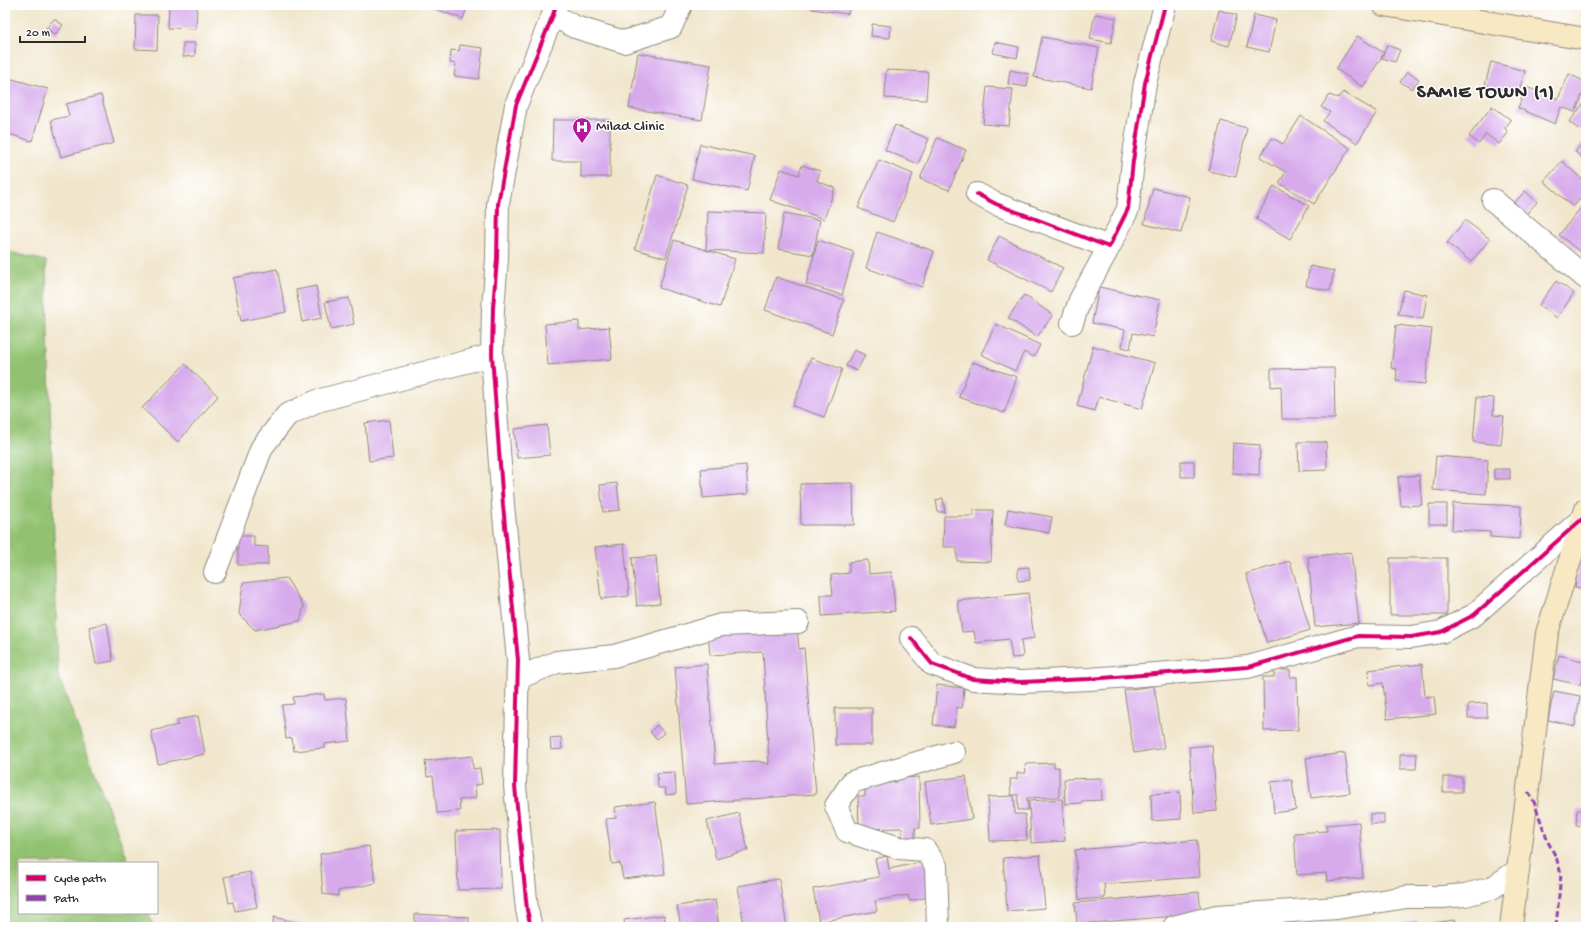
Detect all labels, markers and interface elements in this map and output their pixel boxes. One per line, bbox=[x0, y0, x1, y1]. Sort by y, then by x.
scale bar bbox=[20, 18, 85, 44]
text: 20 m bbox=[26, 27, 51, 41]
district label: SAMIE TOWN (1) bbox=[1417, 82, 1555, 105]
hospital icon: Milad Clinic bbox=[571, 116, 593, 144]
place label: Milad Clinic bbox=[596, 118, 665, 136]
legend bbox=[18, 862, 158, 914]
text: Cycle path bbox=[54, 873, 107, 887]
text: Path bbox=[53, 893, 79, 907]

